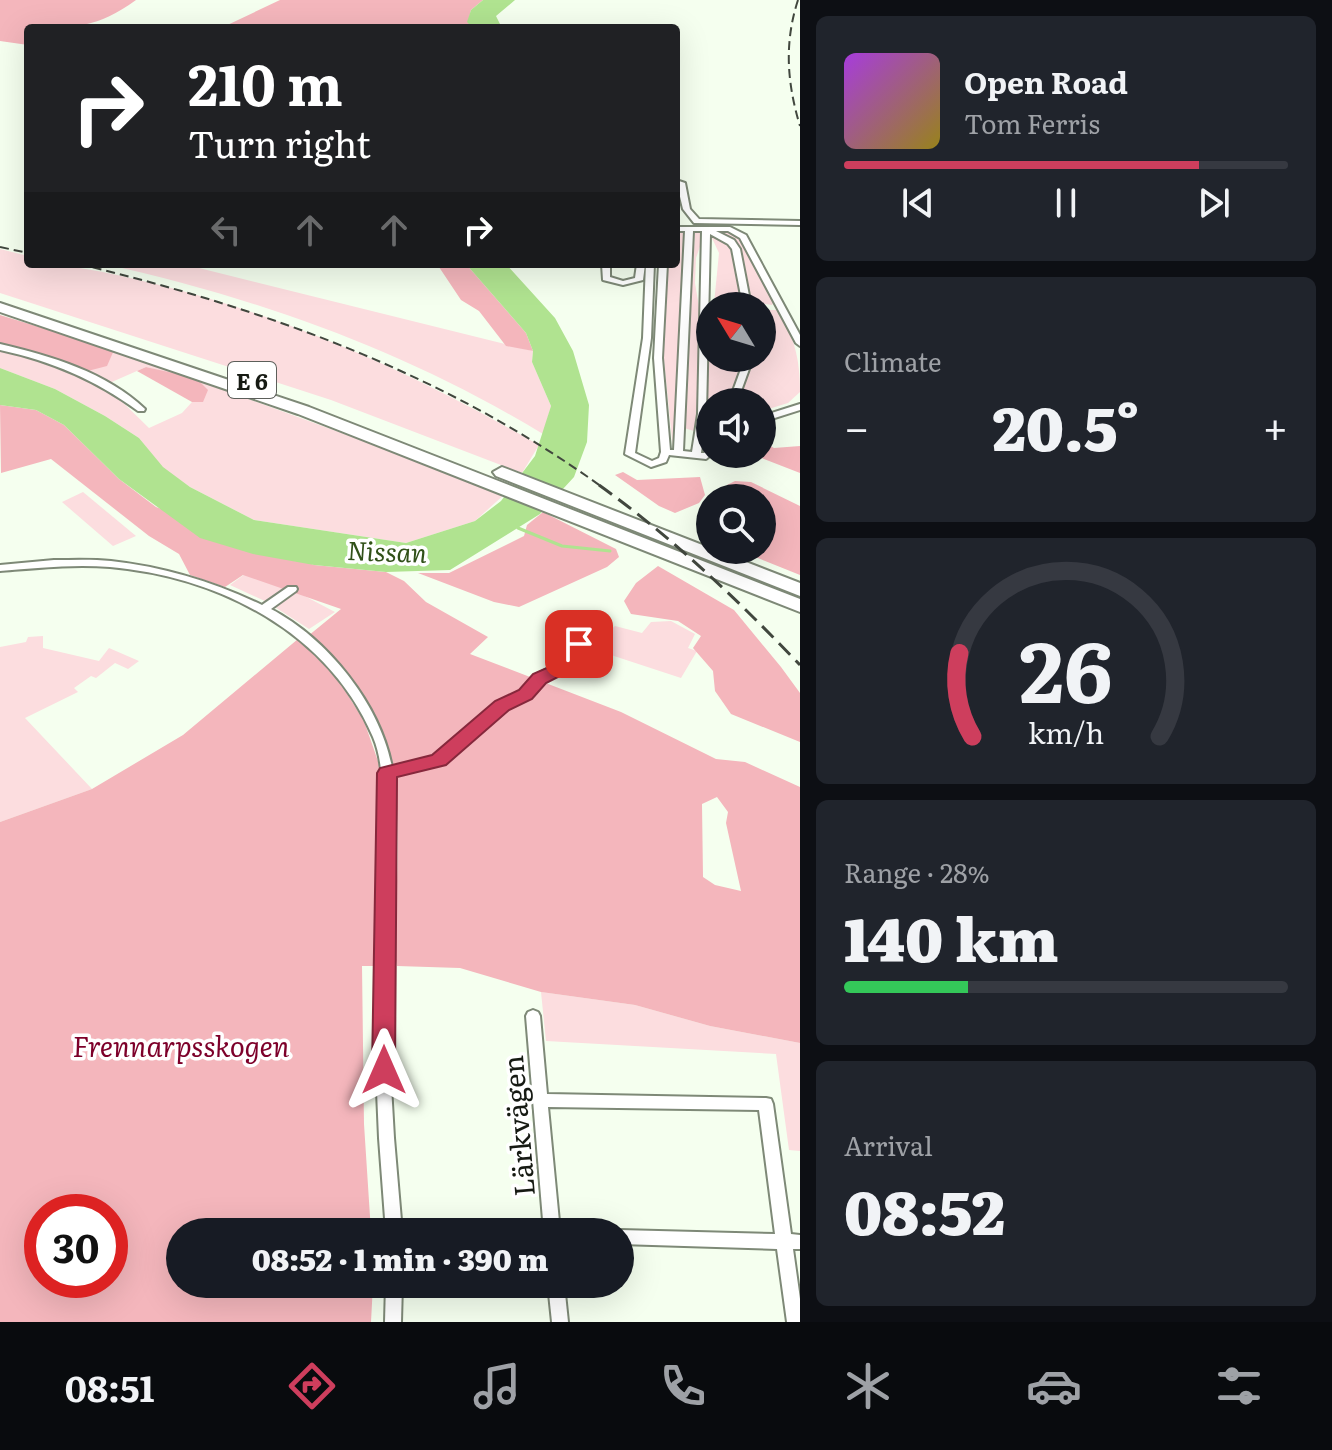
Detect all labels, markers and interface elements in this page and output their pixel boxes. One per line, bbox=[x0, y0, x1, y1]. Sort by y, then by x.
text: 210 m bbox=[188, 40, 343, 123]
icon: right bbox=[56, 56, 160, 160]
text: Open Road bbox=[964, 59, 1128, 103]
text: Tom Ferris bbox=[964, 103, 1100, 142]
text: Turn right bbox=[188, 116, 371, 169]
icon: previous bbox=[896, 181, 940, 225]
icon: pause bbox=[1044, 181, 1088, 225]
icon: next bbox=[1192, 181, 1236, 225]
icon: left bbox=[204, 208, 248, 252]
icon: ahead bbox=[288, 208, 332, 252]
icon: ahead bbox=[372, 208, 416, 252]
icon: right bbox=[456, 208, 500, 252]
north arrow bbox=[696, 292, 776, 372]
map controls bbox=[696, 292, 776, 564]
text: Climate bbox=[844, 341, 942, 380]
road number: E 6 bbox=[228, 362, 276, 398]
text: 20.5° bbox=[993, 380, 1140, 469]
button: sound bbox=[696, 388, 776, 468]
text: − bbox=[844, 392, 870, 458]
text: + bbox=[1262, 392, 1288, 458]
button: search bbox=[696, 484, 776, 564]
water label: Nissan bbox=[346, 529, 428, 571]
text: 26 bbox=[1019, 605, 1113, 729]
pin bbox=[545, 610, 613, 678]
icon: arrive bbox=[557, 622, 601, 666]
text: km/h bbox=[1028, 710, 1104, 753]
text: Range · 28% bbox=[844, 852, 990, 891]
text: 140 km bbox=[844, 891, 1058, 980]
park label: Frennarpsskogen bbox=[73, 1024, 290, 1066]
position arrow bbox=[342, 1028, 426, 1112]
street label: Lärkvägen bbox=[490, 1054, 544, 1198]
text: Arrival bbox=[844, 1125, 933, 1164]
text: 08:52 bbox=[844, 1164, 1005, 1253]
speed limit sign: 30 bbox=[24, 1194, 128, 1298]
text: 08:52 · 1 min · 390 m bbox=[252, 1236, 548, 1280]
icon: directions bbox=[284, 1358, 340, 1414]
icon: music bbox=[469, 1358, 525, 1414]
icon: phone bbox=[655, 1358, 711, 1414]
icon: climate bbox=[840, 1358, 896, 1414]
icon: car bbox=[1026, 1358, 1082, 1414]
icon: filters bbox=[1211, 1358, 1267, 1414]
text: 08:51 bbox=[65, 1360, 154, 1413]

